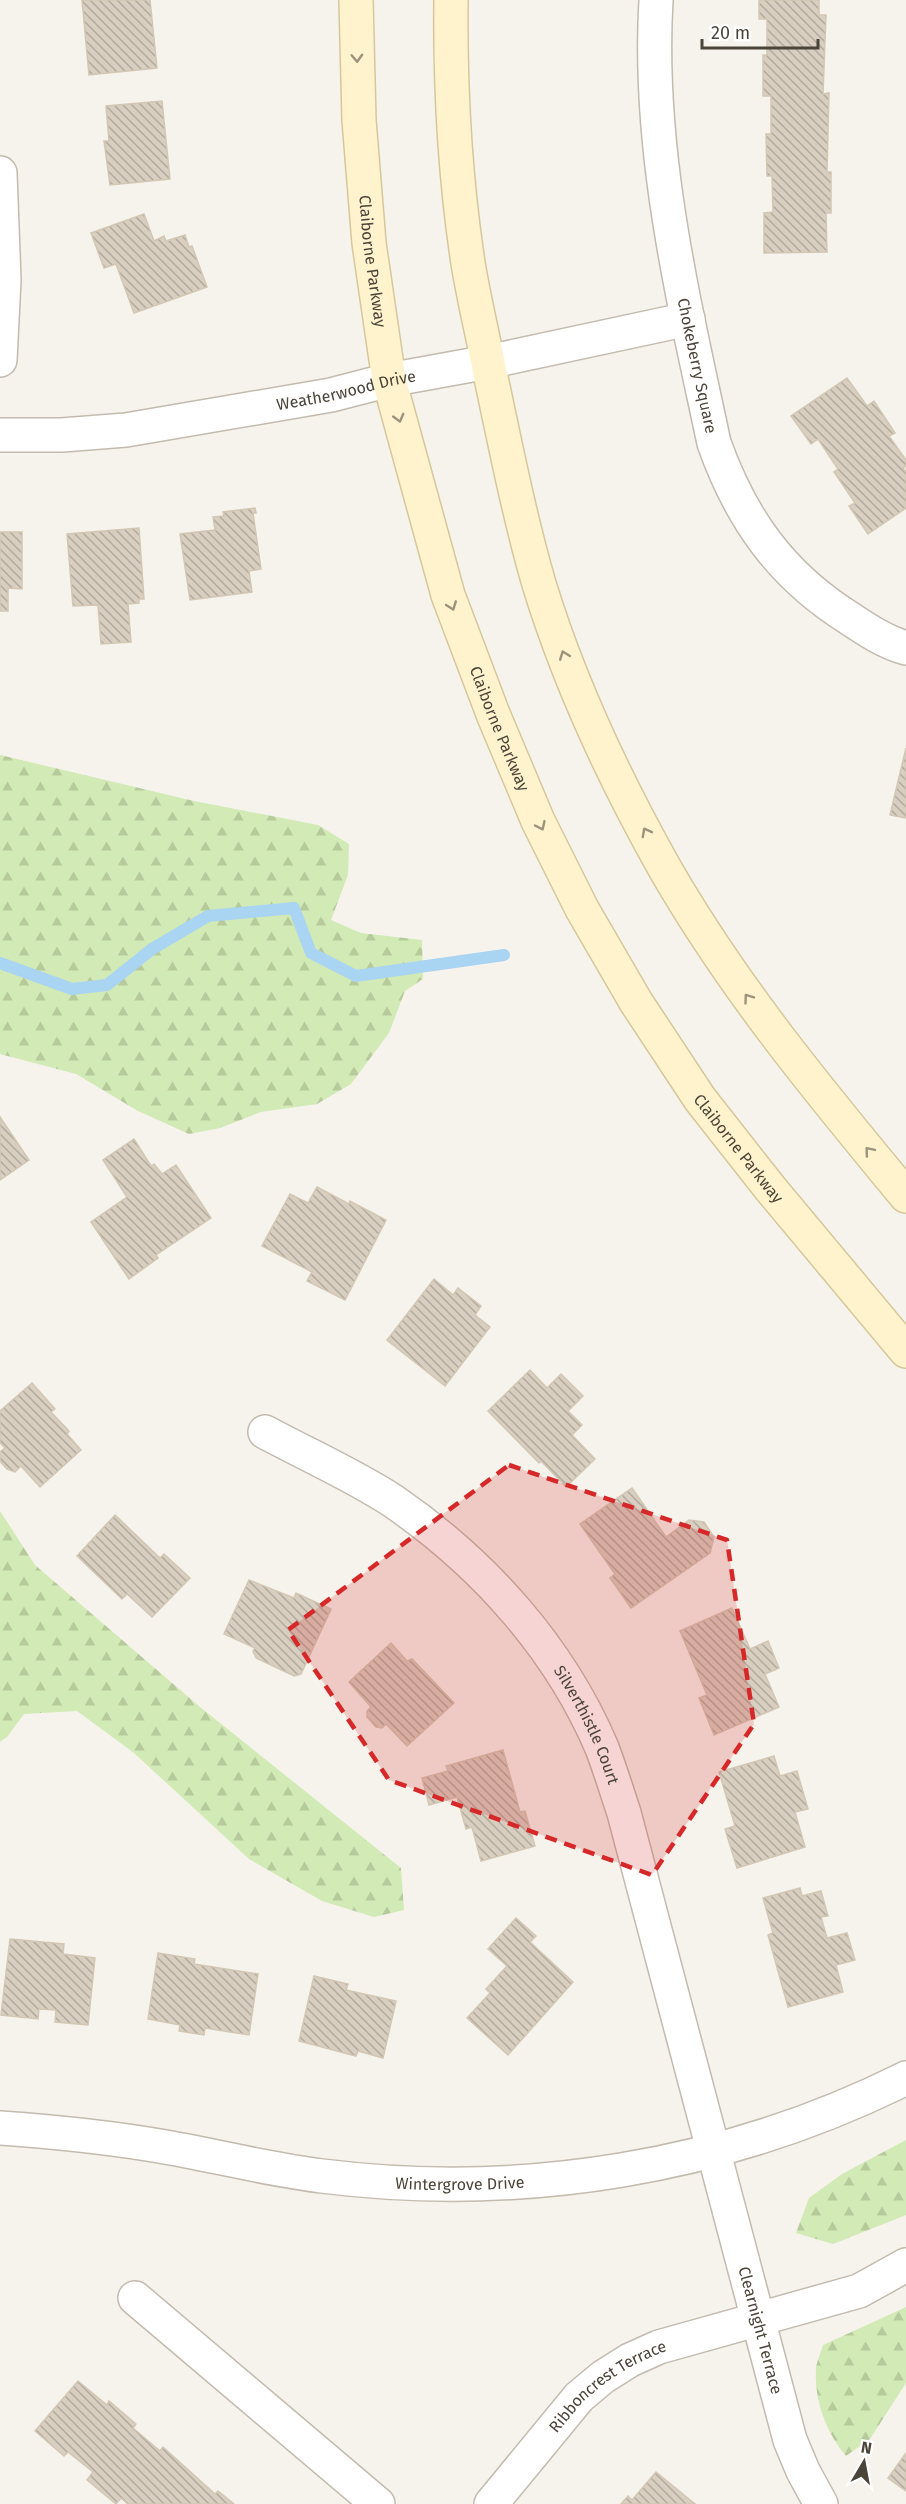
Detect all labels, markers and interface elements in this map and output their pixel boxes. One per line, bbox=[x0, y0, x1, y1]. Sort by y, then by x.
scale bar bbox=[702, 12, 818, 50]
text: 20 m bbox=[711, 22, 750, 44]
one-way arrow bbox=[351, 54, 363, 63]
street label: Claiborne Parkway bbox=[356, 194, 391, 329]
street label: Chokeberry Square bbox=[674, 296, 721, 435]
street label: Weatherwood Drive bbox=[275, 366, 417, 414]
one-way arrow bbox=[392, 413, 405, 423]
one-way arrow bbox=[445, 600, 457, 611]
one-way arrow bbox=[559, 650, 571, 661]
street label: Claiborne Parkway bbox=[466, 663, 534, 794]
one-way arrow bbox=[533, 819, 545, 830]
one-way arrow bbox=[642, 827, 653, 838]
one-way arrow bbox=[744, 993, 755, 1004]
street label: Claiborne Parkway bbox=[690, 1090, 788, 1207]
one-way arrow bbox=[865, 1147, 876, 1158]
street label: Silverthistle Court bbox=[550, 1662, 624, 1787]
street label: Wintergrove Drive bbox=[395, 2172, 525, 2194]
street label: Clearnight Terrace bbox=[735, 2264, 787, 2396]
street label: Ribboncrest Terrace bbox=[545, 2336, 668, 2436]
north arrow bbox=[834, 2432, 894, 2492]
text: N bbox=[860, 2437, 873, 2458]

